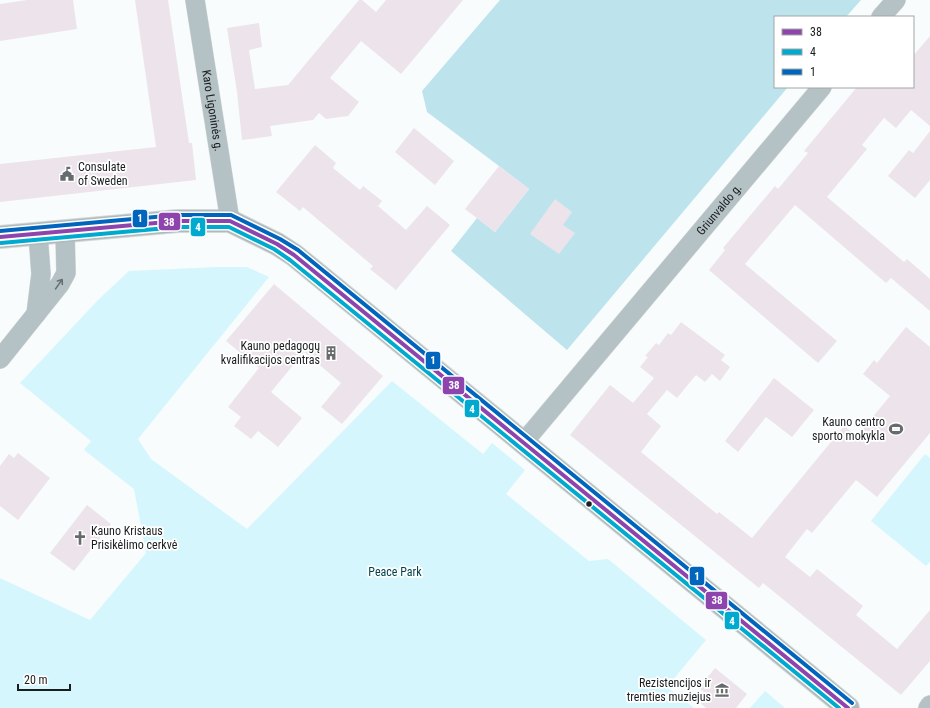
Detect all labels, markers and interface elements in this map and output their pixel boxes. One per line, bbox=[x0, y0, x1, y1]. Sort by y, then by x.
legend bbox=[774, 16, 914, 88]
text: 38 bbox=[810, 25, 822, 39]
text: 4 bbox=[810, 45, 816, 59]
text: 1 bbox=[810, 65, 816, 79]
street label: Karo Ligoninės g. bbox=[199, 69, 226, 152]
place label: Consulate of Sweden bbox=[78, 160, 128, 188]
public building icon: Consulate of Sweden bbox=[59, 166, 75, 182]
street label: Griunvaldo g. bbox=[694, 181, 745, 238]
line badge: 1 bbox=[132, 209, 148, 228]
text: 1 bbox=[137, 212, 143, 225]
line badge: 38 bbox=[158, 212, 181, 231]
text: 38 bbox=[163, 216, 175, 229]
line badge: 4 bbox=[190, 217, 206, 237]
text: 4 bbox=[195, 221, 201, 234]
one-way arrow bbox=[55, 279, 63, 290]
place label: Kauno pedagogų kvalifikacijos centras bbox=[221, 339, 320, 367]
building icon: Kauno pedagogų kvalifikacijos centras bbox=[323, 345, 339, 361]
line badge: 1 bbox=[425, 351, 441, 370]
text: 1 bbox=[430, 354, 436, 367]
line badge: 38 bbox=[442, 376, 465, 395]
text: 38 bbox=[448, 379, 460, 392]
line badge: 4 bbox=[464, 399, 480, 418]
text: 4 bbox=[469, 403, 475, 416]
place label: Kauno centro sporto mokykla bbox=[812, 415, 885, 443]
sports icon: Kauno centro sporto mokykla bbox=[888, 421, 904, 437]
unlabelled marker bbox=[584, 499, 594, 509]
place label: Kauno Kristaus Prisikėlimo cerkvė bbox=[91, 524, 178, 552]
church icon: Kauno Kristaus Prisikėlimo cerkvė bbox=[72, 530, 88, 546]
park label: Peace Park bbox=[368, 565, 422, 579]
line badge: 1 bbox=[689, 566, 705, 586]
text: 1 bbox=[694, 570, 700, 583]
line badge: 38 bbox=[705, 591, 728, 610]
text: 38 bbox=[711, 594, 723, 607]
line badge: 4 bbox=[724, 611, 740, 630]
text: 4 bbox=[729, 615, 735, 628]
scale bar bbox=[18, 666, 70, 692]
text: 20 m bbox=[24, 673, 48, 687]
place label: Rezistencijos ir tremties muziejus bbox=[627, 676, 711, 704]
museum icon: Rezistencijos ir tremties muziejus bbox=[714, 682, 730, 698]

